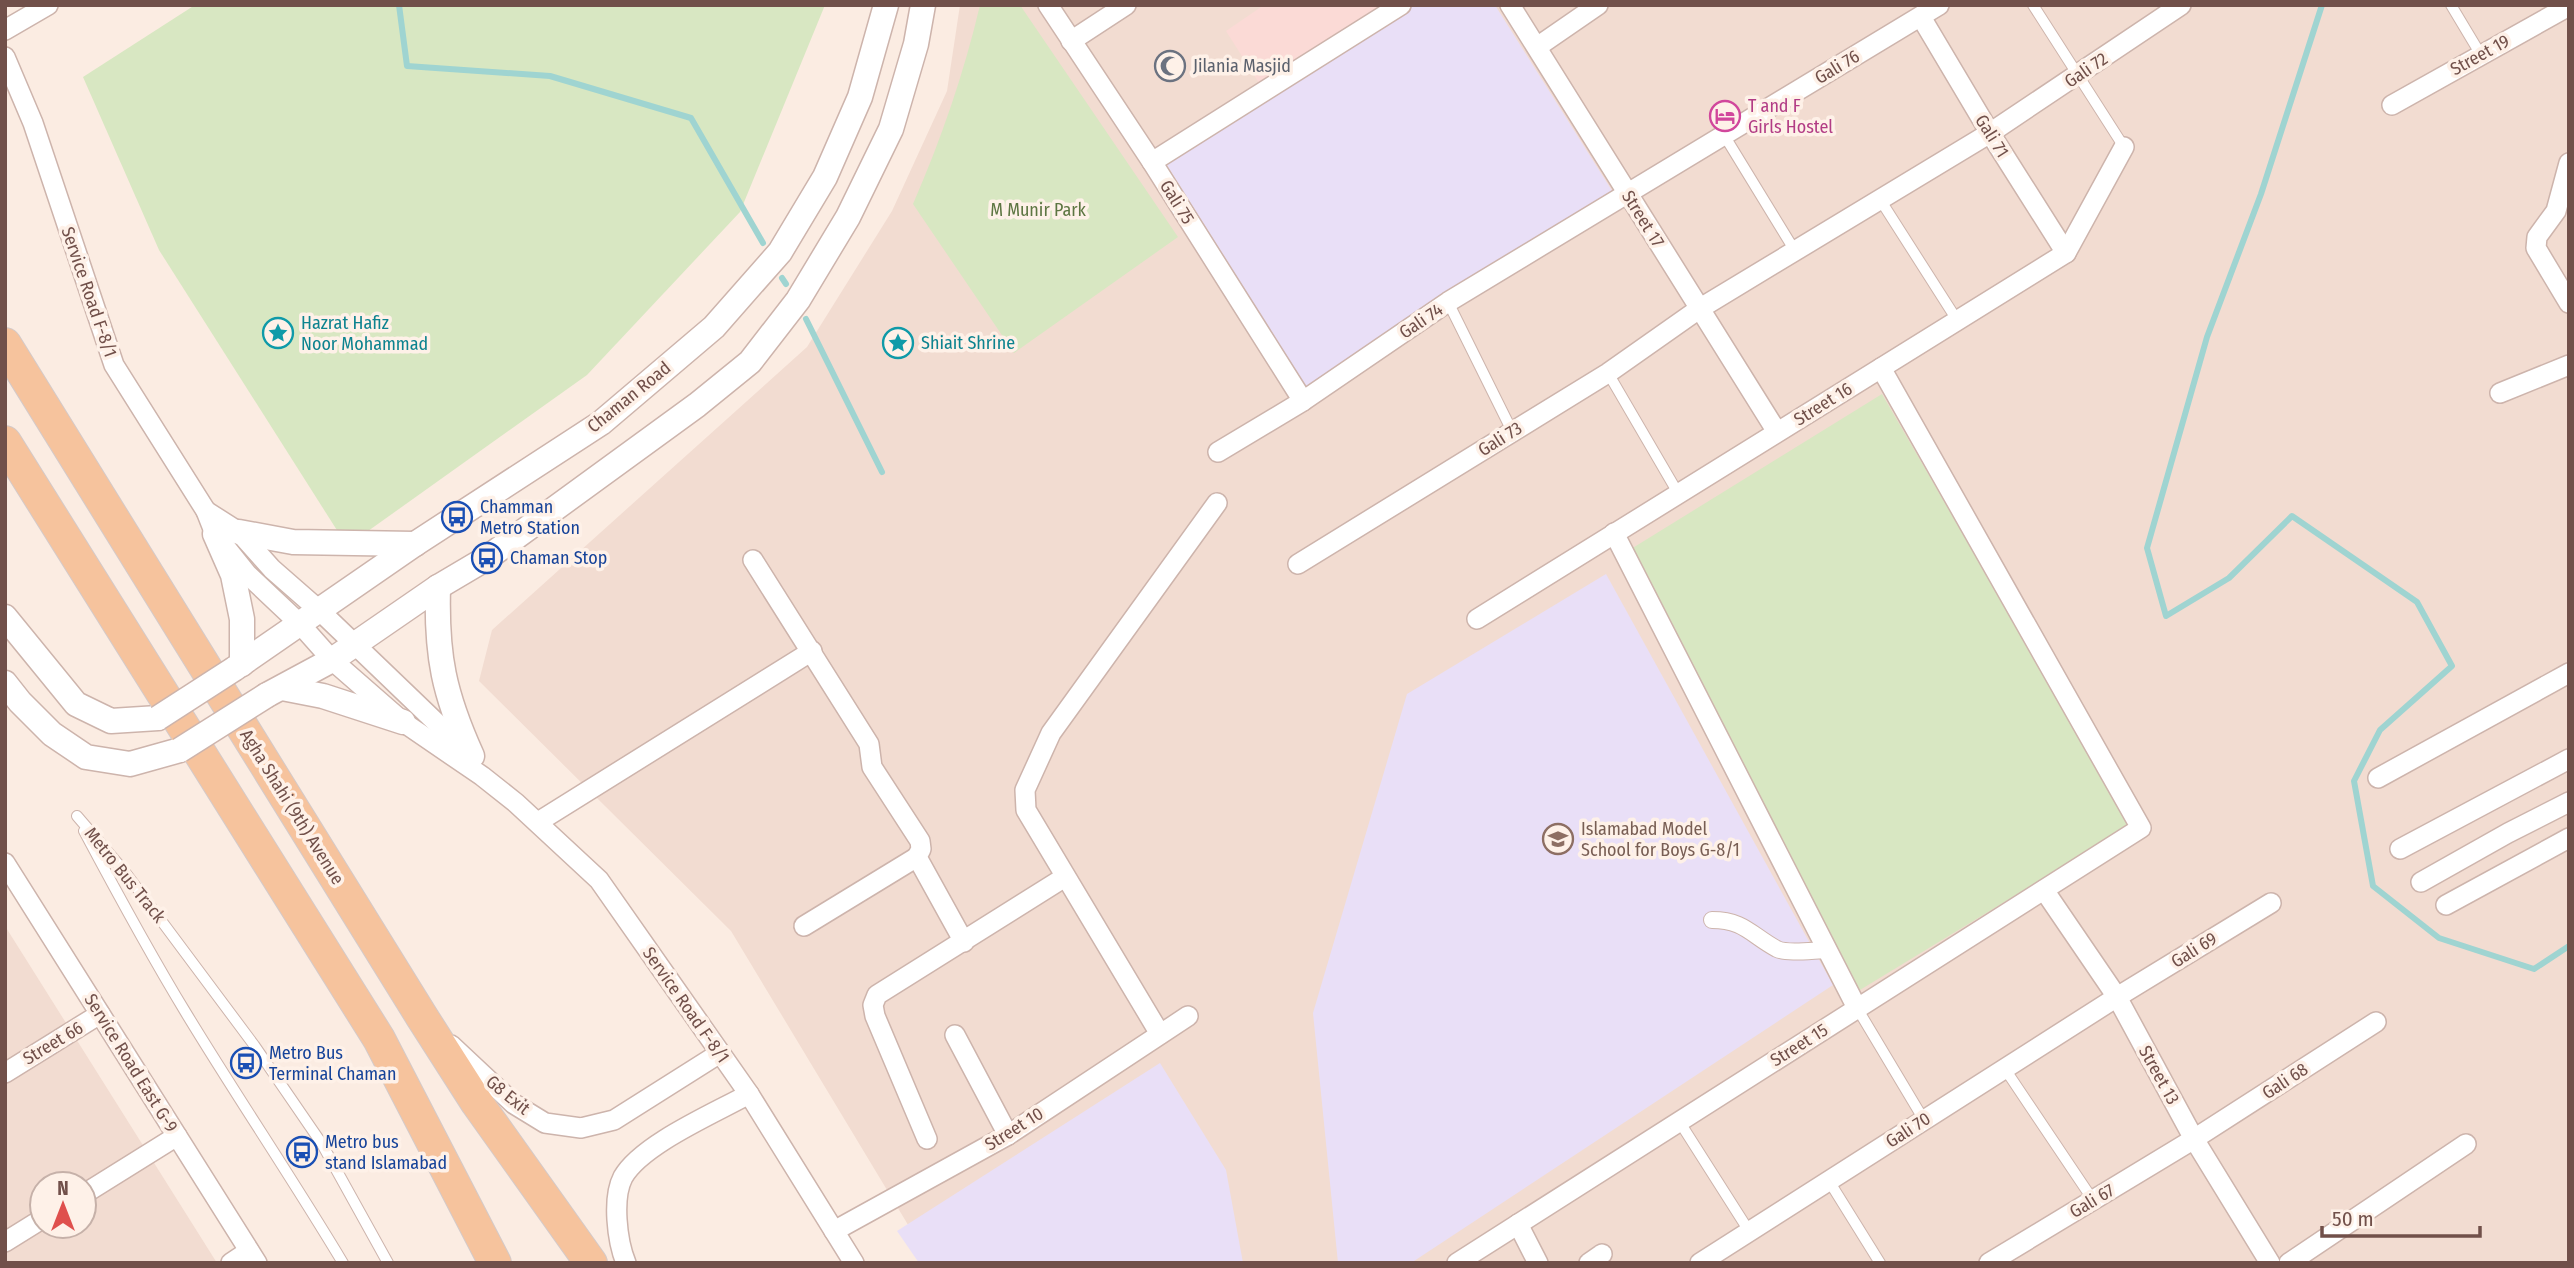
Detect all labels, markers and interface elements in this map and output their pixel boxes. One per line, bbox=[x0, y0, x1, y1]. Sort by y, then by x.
street label: Street 19 bbox=[2447, 30, 2513, 80]
street label: Gali 76 bbox=[1811, 45, 1863, 89]
street label: Gali 72 bbox=[2060, 48, 2112, 92]
mosque icon: Jilania Masjid bbox=[1153, 49, 1187, 83]
place label: Jilania Masjid bbox=[1193, 55, 1291, 77]
place label: T and F Girls Hostel bbox=[1748, 95, 1833, 138]
hotel icon: T and F Girls Hostel bbox=[1708, 99, 1742, 133]
street label: Gali 71 bbox=[1970, 110, 2014, 162]
street label: Gali 75 bbox=[1155, 176, 1199, 228]
street label: Street 17 bbox=[1617, 187, 1669, 251]
park label: M Munir Park bbox=[990, 199, 1086, 221]
street label: Service Road F-8/1 bbox=[56, 224, 122, 360]
street label: Gali 74 bbox=[1395, 298, 1447, 344]
place label: Hazrat Hafiz Noor Mohammad bbox=[301, 312, 428, 355]
place icon: Hazrat Hafiz Noor Mohammad bbox=[261, 316, 295, 350]
place icon: Shiait Shrine bbox=[881, 326, 915, 360]
place label: Shiait Shrine bbox=[921, 332, 1015, 354]
street label: Chaman Road bbox=[583, 357, 675, 437]
street label: Street 16 bbox=[1790, 378, 1856, 430]
street label: Gali 73 bbox=[1474, 417, 1526, 461]
place label: Chamman Metro Station bbox=[480, 496, 580, 539]
bus stop icon: Chamman Metro Station bbox=[440, 500, 474, 534]
bus stop icon: Chaman Stop bbox=[470, 541, 504, 575]
place label: Chaman Stop bbox=[510, 547, 607, 569]
street label: Agha Shahi (9th) Avenue bbox=[235, 725, 349, 889]
place label: Islamabad Model School for Boys G-8/1 bbox=[1581, 818, 1740, 861]
school or university icon: Islamabad Model School for Boys G-8/1 bbox=[1541, 822, 1575, 856]
street label: Metro Bus Track bbox=[80, 823, 171, 928]
street label: Gali 69 bbox=[2167, 927, 2221, 973]
street label: Service Road F-8/1 bbox=[638, 943, 734, 1067]
street label: Service Road East G-9 bbox=[80, 990, 182, 1136]
street label: Street 66 bbox=[19, 1016, 87, 1070]
street label: Street 15 bbox=[1766, 1019, 1832, 1071]
place label: Metro Bus Terminal Chaman bbox=[269, 1042, 396, 1085]
street label: Street 13 bbox=[2134, 1042, 2184, 1108]
bus stop icon: Metro Bus Terminal Chaman bbox=[229, 1046, 263, 1080]
street label: Gali 68 bbox=[2258, 1058, 2312, 1104]
street label: G8 Exit bbox=[482, 1071, 535, 1119]
street label: Street 10 bbox=[981, 1102, 1047, 1156]
street label: Gali 70 bbox=[1881, 1107, 1935, 1153]
place label: Metro bus stand Islamabad bbox=[325, 1131, 447, 1174]
bus stop icon: Metro bus stand Islamabad bbox=[285, 1135, 319, 1169]
north arrow bbox=[28, 1170, 98, 1240]
text: N bbox=[57, 1177, 69, 1200]
street label: Gali 67 bbox=[2066, 1179, 2118, 1223]
scale bar bbox=[2322, 1194, 2480, 1238]
text: 50 m bbox=[2332, 1206, 2374, 1232]

